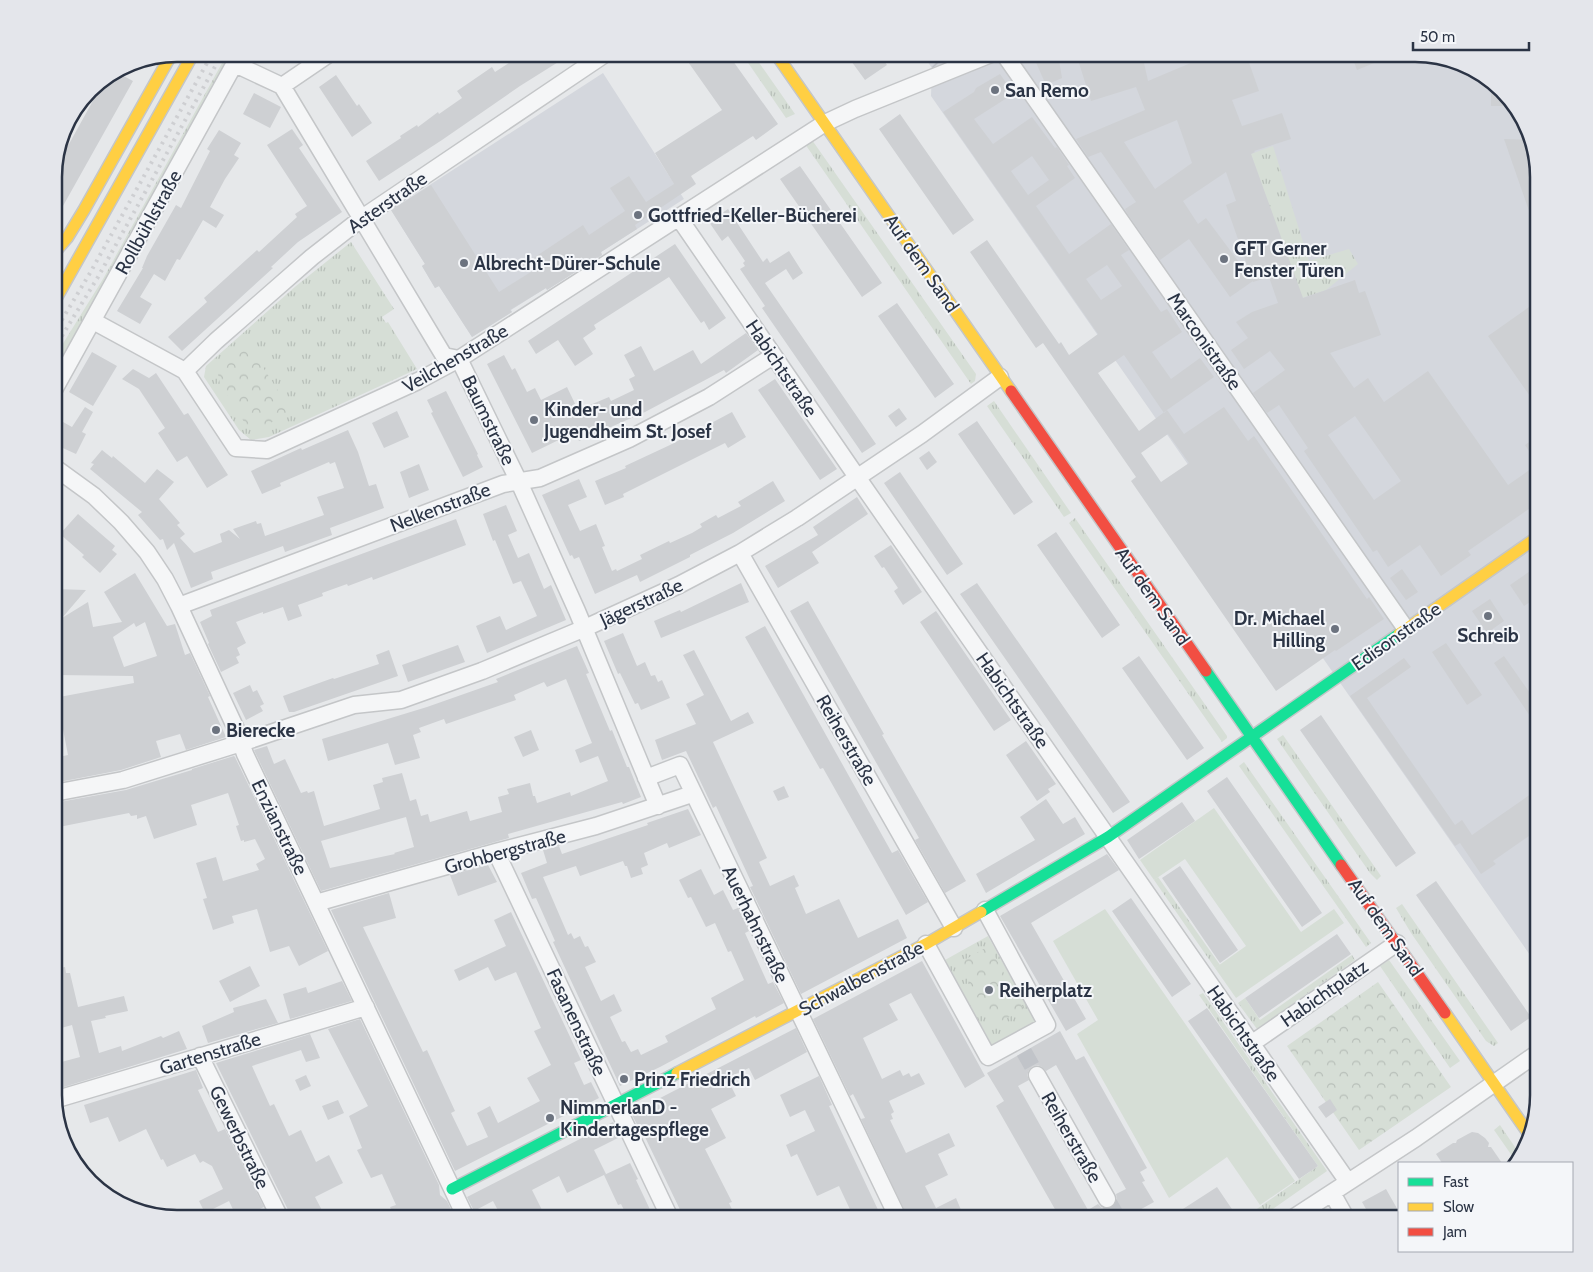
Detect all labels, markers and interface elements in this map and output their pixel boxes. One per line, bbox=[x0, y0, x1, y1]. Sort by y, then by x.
scale bar bbox=[1413, 20, 1529, 52]
text: 50 m bbox=[1420, 28, 1455, 46]
place label: San Remo bbox=[1005, 79, 1089, 102]
marker: San Remo bbox=[989, 84, 1001, 96]
street label: Rollbühlstraße bbox=[110, 166, 187, 278]
street label: Asterstraße bbox=[343, 167, 432, 238]
place label: Gottfried-Keller-Bücherei bbox=[648, 204, 857, 227]
marker: Gottfried-Keller-Bücherei bbox=[632, 209, 644, 221]
street label: Auf dem Sand bbox=[879, 210, 964, 317]
place label: GFT Gerner Fenster Türen bbox=[1234, 237, 1344, 282]
place label: Albrecht-Dürer-Schule bbox=[474, 252, 661, 275]
marker: GFT Gerner Fenster Türen bbox=[1218, 253, 1230, 265]
marker: Albrecht-Dürer-Schule bbox=[458, 257, 470, 269]
street label: Marconistraße bbox=[1163, 288, 1247, 395]
street label: Habichtstraße bbox=[741, 315, 823, 421]
street label: Veilchenstraße bbox=[399, 319, 512, 398]
street label: Baumstraße bbox=[457, 372, 520, 469]
place label: Kinder- und Jugendheim St. Josef bbox=[543, 398, 712, 443]
marker: Kinder- und Jugendheim St. Josef bbox=[528, 414, 540, 426]
street label: Nelkenstraße bbox=[387, 478, 494, 537]
street label: Auf dem Sand bbox=[1110, 543, 1195, 650]
street label: Jägerstraße bbox=[595, 573, 687, 632]
street label: Edisonstraße bbox=[1347, 597, 1446, 676]
place label: Dr. Michael Hilling bbox=[1234, 607, 1325, 652]
marker: Schreib bbox=[1482, 610, 1494, 622]
marker: Dr. Michael Hilling bbox=[1329, 623, 1341, 635]
place label: Schreib bbox=[1457, 624, 1519, 647]
street label: Habichtstraße bbox=[971, 648, 1054, 753]
street label: Reiherstraße bbox=[811, 691, 882, 790]
place label: Bierecke bbox=[226, 719, 295, 742]
marker: Bierecke bbox=[210, 724, 222, 736]
street label: Enzianstraße bbox=[247, 776, 313, 879]
street label: Grohbergstraße bbox=[442, 824, 569, 879]
street label: Auerhahnstraße bbox=[717, 862, 794, 987]
street label: Auf dem Sand bbox=[1343, 874, 1428, 981]
street label: Schwalbenstraße bbox=[795, 936, 928, 1021]
street label: Habichtplatz bbox=[1276, 955, 1372, 1032]
street label: Fasanenstraße bbox=[542, 965, 612, 1080]
place label: Reiherplatz bbox=[999, 979, 1092, 1002]
street label: Habichtstraße bbox=[1202, 981, 1285, 1086]
marker: Reiherplatz bbox=[983, 984, 995, 996]
street label: Gartenstraße bbox=[157, 1027, 264, 1080]
place label: Prinz Friedrich bbox=[634, 1068, 750, 1091]
marker: Prinz Friedrich bbox=[618, 1073, 630, 1085]
street label: Gewerbstraße bbox=[205, 1082, 275, 1193]
street label: Reiherstraße bbox=[1036, 1088, 1107, 1187]
place label: NimmerlanD - Kindertagespflege bbox=[560, 1096, 709, 1141]
marker: NimmerlanD - Kindertagespflege bbox=[544, 1112, 556, 1124]
legend bbox=[1398, 1162, 1573, 1252]
text: Fast bbox=[1443, 1173, 1468, 1191]
text: Slow bbox=[1443, 1198, 1474, 1216]
text: Jam bbox=[1442, 1223, 1467, 1241]

